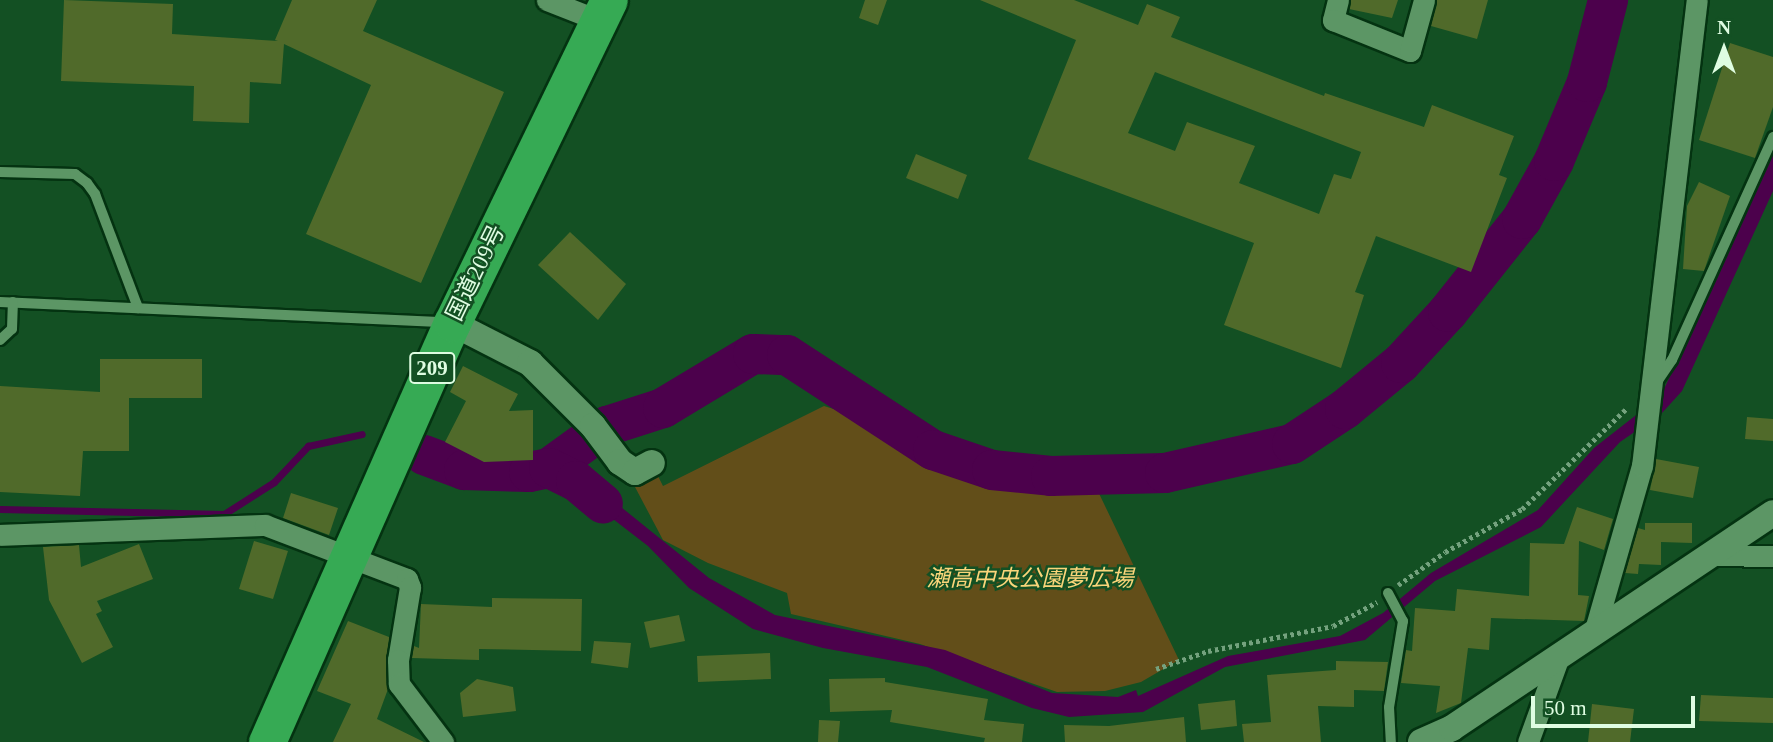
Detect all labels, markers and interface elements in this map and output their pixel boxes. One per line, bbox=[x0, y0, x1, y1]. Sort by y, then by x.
north arrow bbox=[1689, 14, 1759, 84]
text: N bbox=[1717, 17, 1731, 38]
street label: 国道209号 bbox=[441, 220, 511, 326]
road number: 209 bbox=[409, 350, 455, 386]
park label: 瀬高中央公園夢広場 bbox=[927, 565, 1133, 593]
scale bar bbox=[1535, 682, 1700, 726]
text: 50 m bbox=[1544, 696, 1587, 720]

